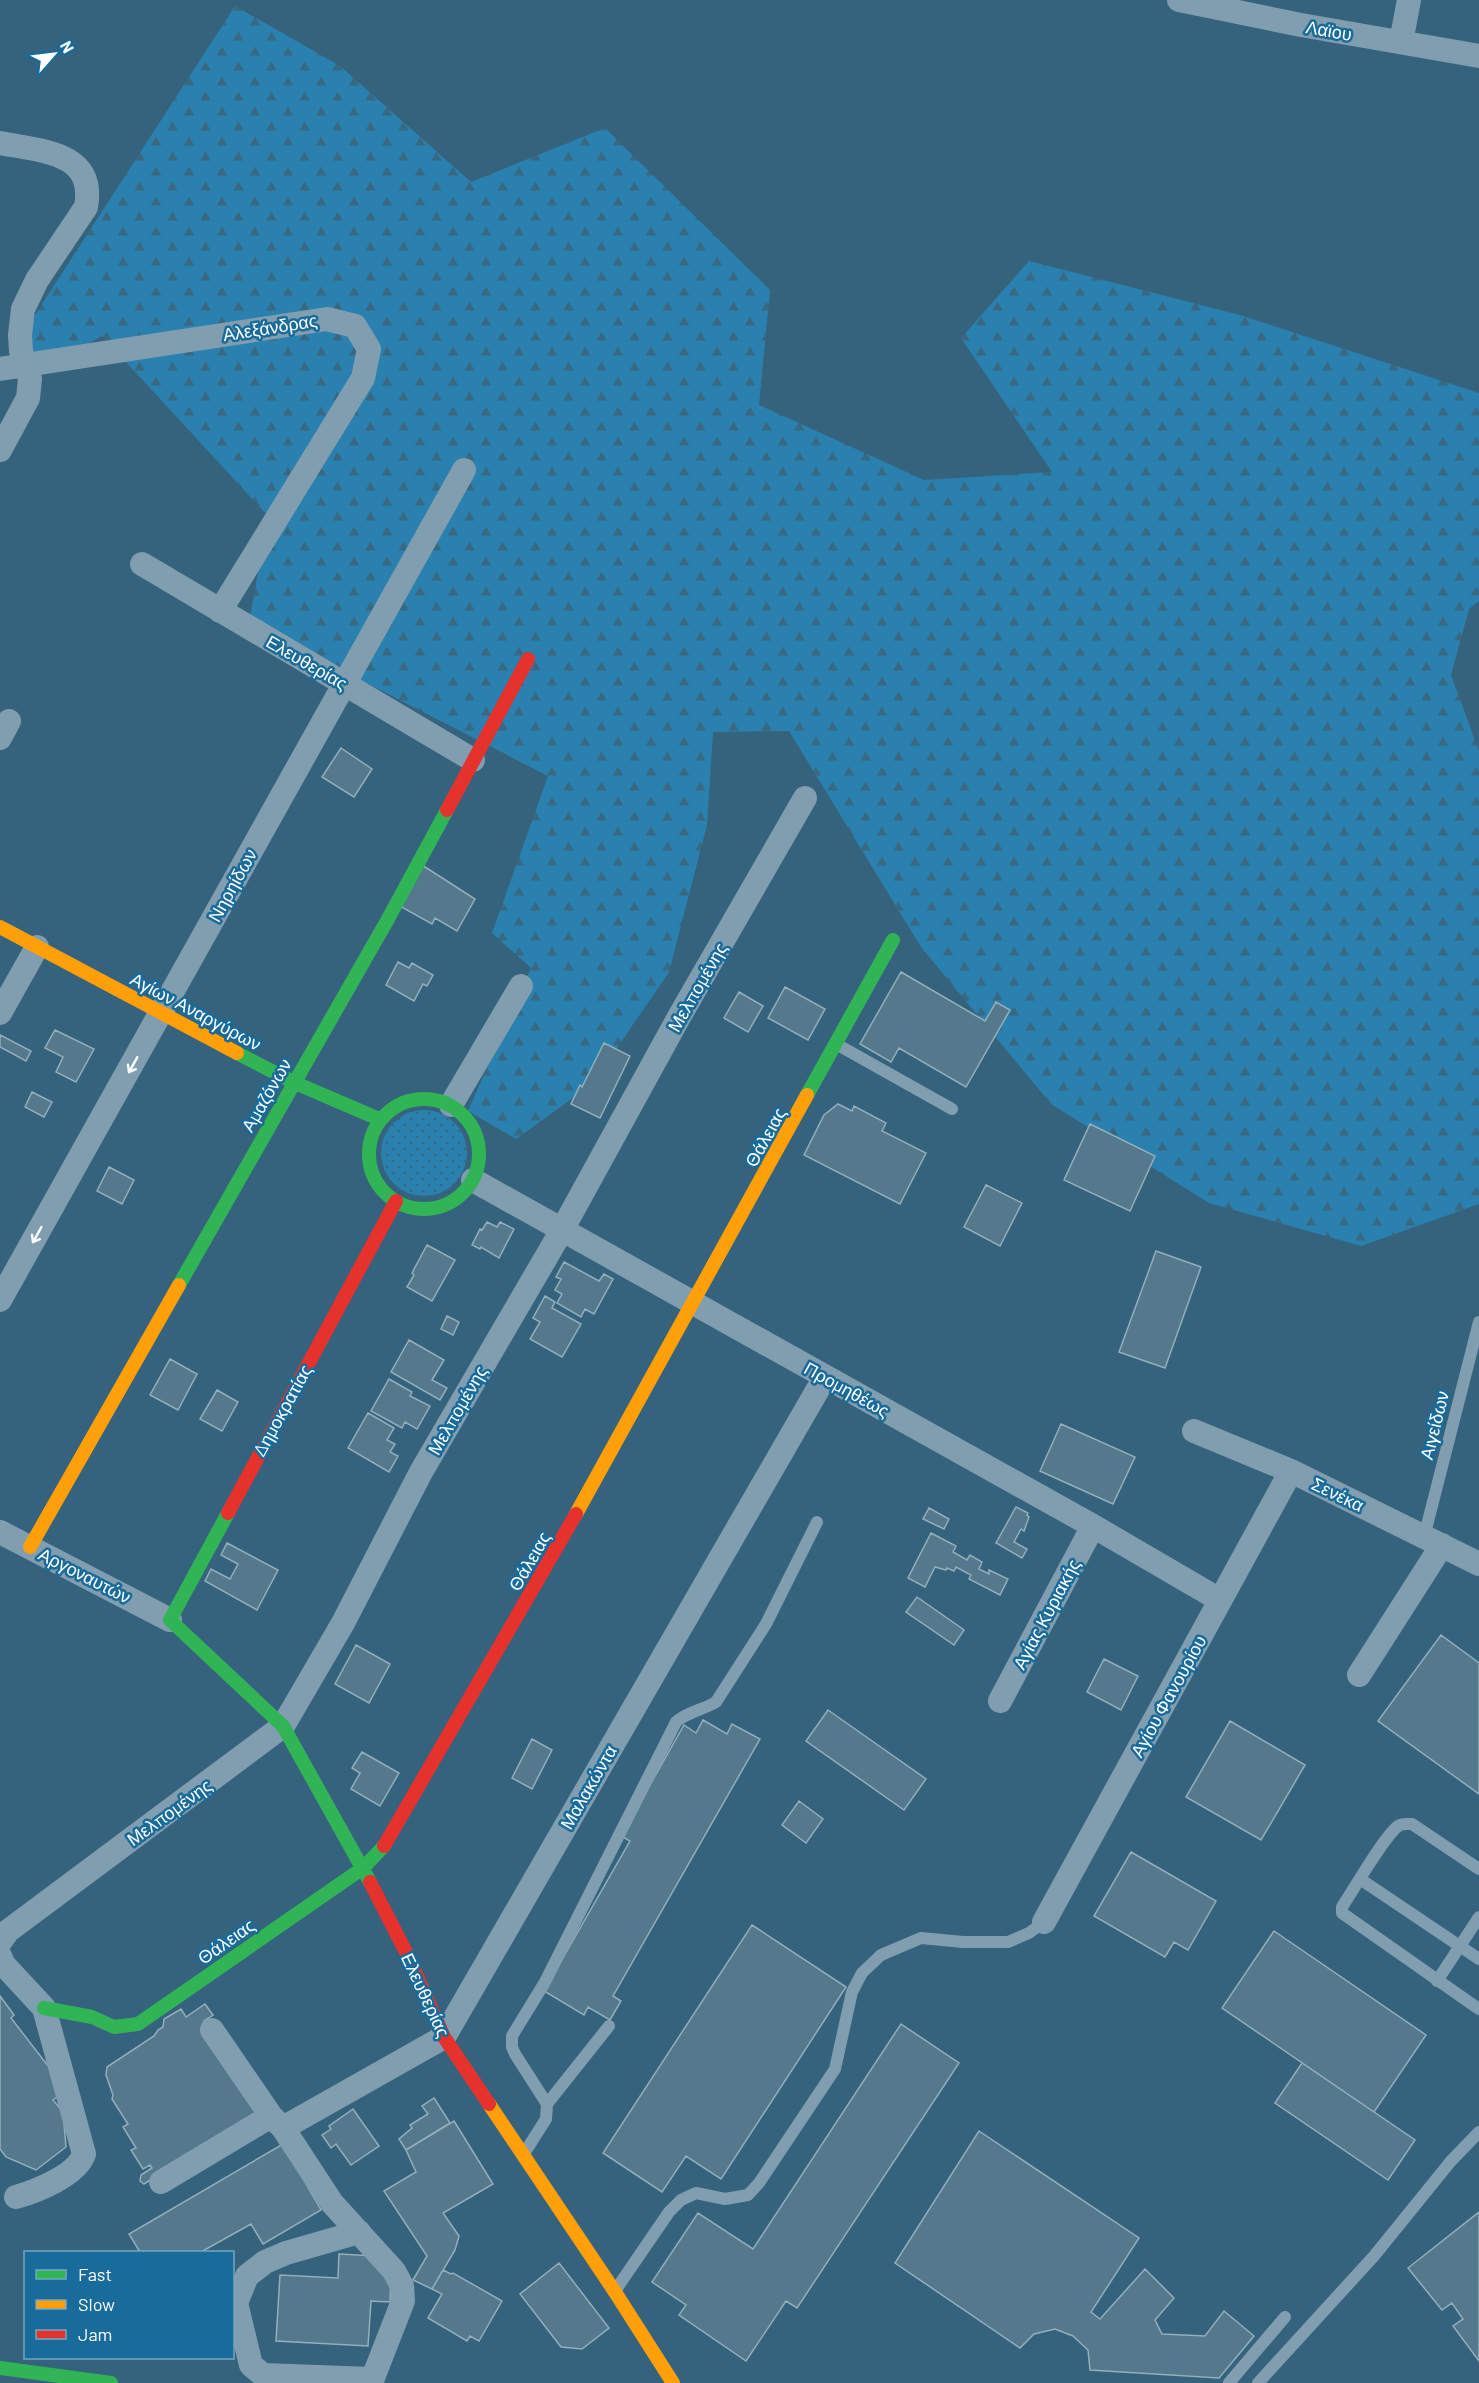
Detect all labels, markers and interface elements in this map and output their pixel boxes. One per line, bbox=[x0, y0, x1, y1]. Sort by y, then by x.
street label: Λαϊου bbox=[1304, 15, 1354, 45]
north arrow bbox=[24, 24, 84, 84]
text: N bbox=[57, 38, 79, 56]
street label: Αλεξάνδρας bbox=[221, 309, 319, 345]
street label: Ελευθερίας bbox=[262, 630, 352, 694]
street label: Νηρηίδων bbox=[203, 845, 261, 925]
street label: Μελπομένης bbox=[663, 938, 731, 1035]
street label: Αγίων Αναργύρων bbox=[127, 967, 265, 1055]
street label: Αμαζόνων bbox=[236, 1054, 296, 1136]
one-way arrow bbox=[127, 1056, 139, 1073]
street label: Θάλειας bbox=[740, 1103, 790, 1171]
one-way arrow bbox=[31, 1226, 43, 1243]
street label: Προμηθέως bbox=[801, 1357, 894, 1422]
street label: Δημοκρατίας bbox=[248, 1360, 316, 1460]
street label: Μελπομένης bbox=[423, 1361, 491, 1458]
street label: Αιγείδων bbox=[1415, 1388, 1453, 1462]
street label: Σενέκα bbox=[1308, 1472, 1368, 1516]
street label: Θάλειας bbox=[503, 1527, 555, 1594]
street label: Αργοναυτών bbox=[35, 1542, 135, 1608]
street label: Αγίας Κυριακής bbox=[1008, 1555, 1084, 1673]
street label: Αγίου Φανουρίου bbox=[1125, 1631, 1211, 1761]
street label: Μαλακώντα bbox=[555, 1741, 621, 1833]
street label: Μελπομένης bbox=[122, 1774, 216, 1850]
street label: Θάλειας bbox=[193, 1913, 259, 1969]
street label: Ελευθερίας bbox=[397, 1949, 455, 2041]
legend bbox=[24, 2251, 234, 2359]
text: Fast bbox=[78, 2263, 112, 2285]
text: Slow bbox=[78, 2293, 115, 2315]
text: Jam bbox=[78, 2323, 112, 2345]

